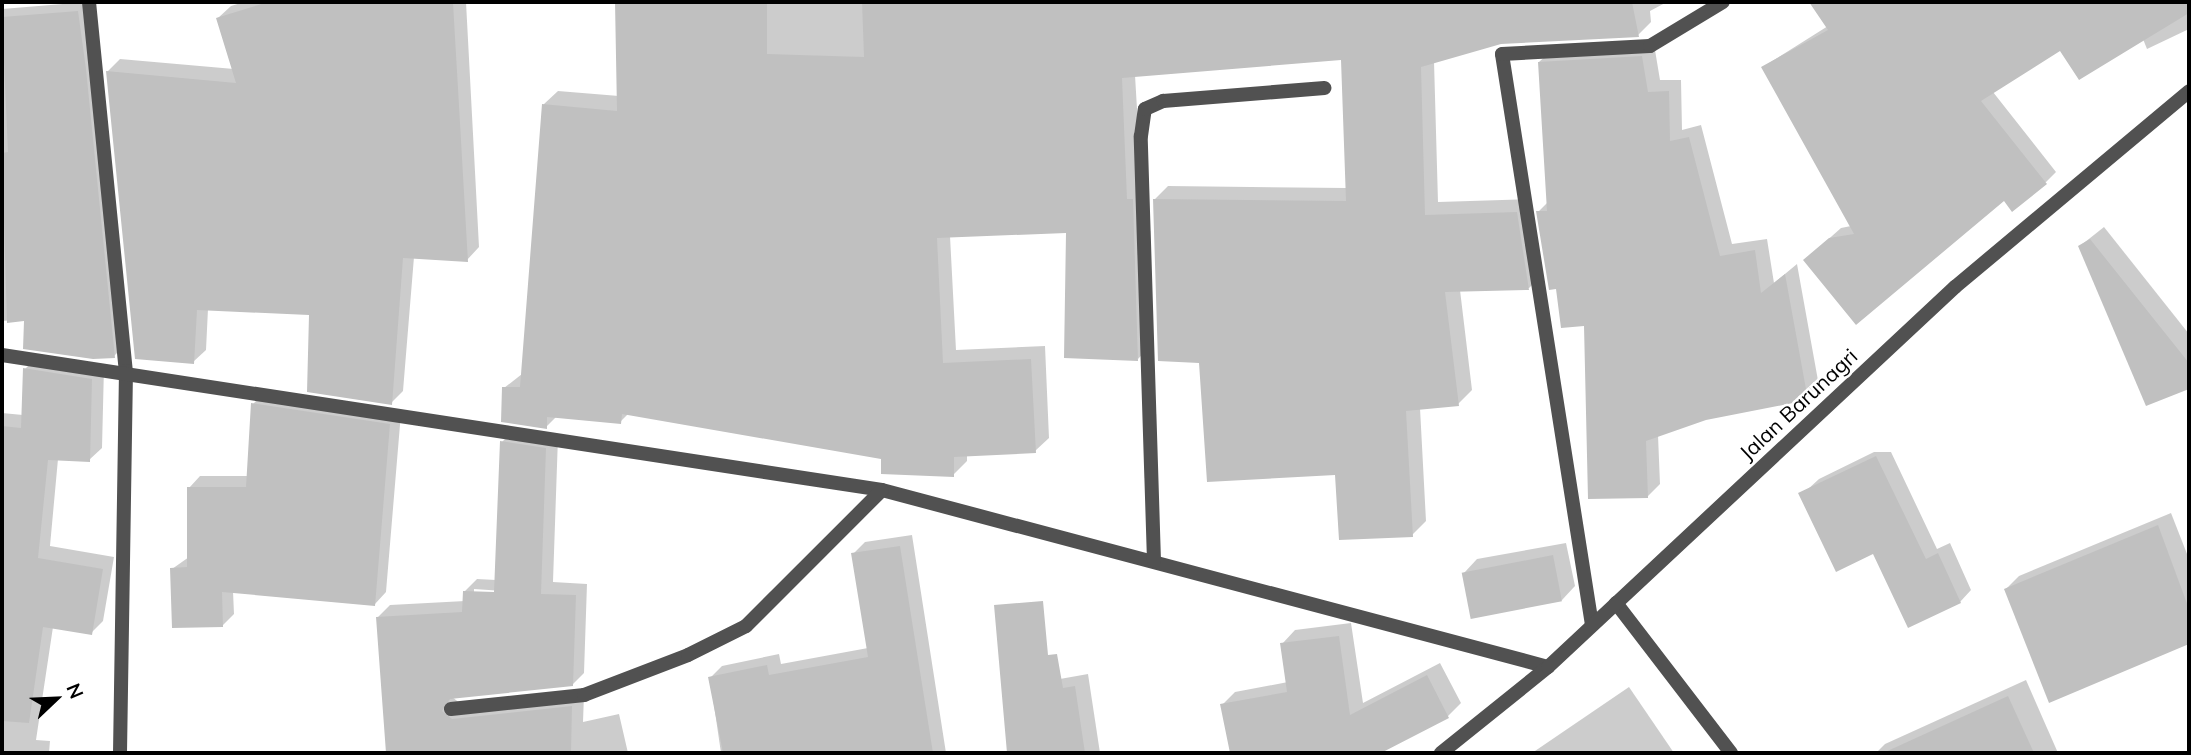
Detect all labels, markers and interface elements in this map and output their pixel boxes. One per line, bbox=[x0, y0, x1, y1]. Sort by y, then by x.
street label: Jalan Barunagri bbox=[1734, 343, 1862, 465]
north arrow bbox=[21, 664, 91, 734]
text: N bbox=[61, 679, 89, 702]

